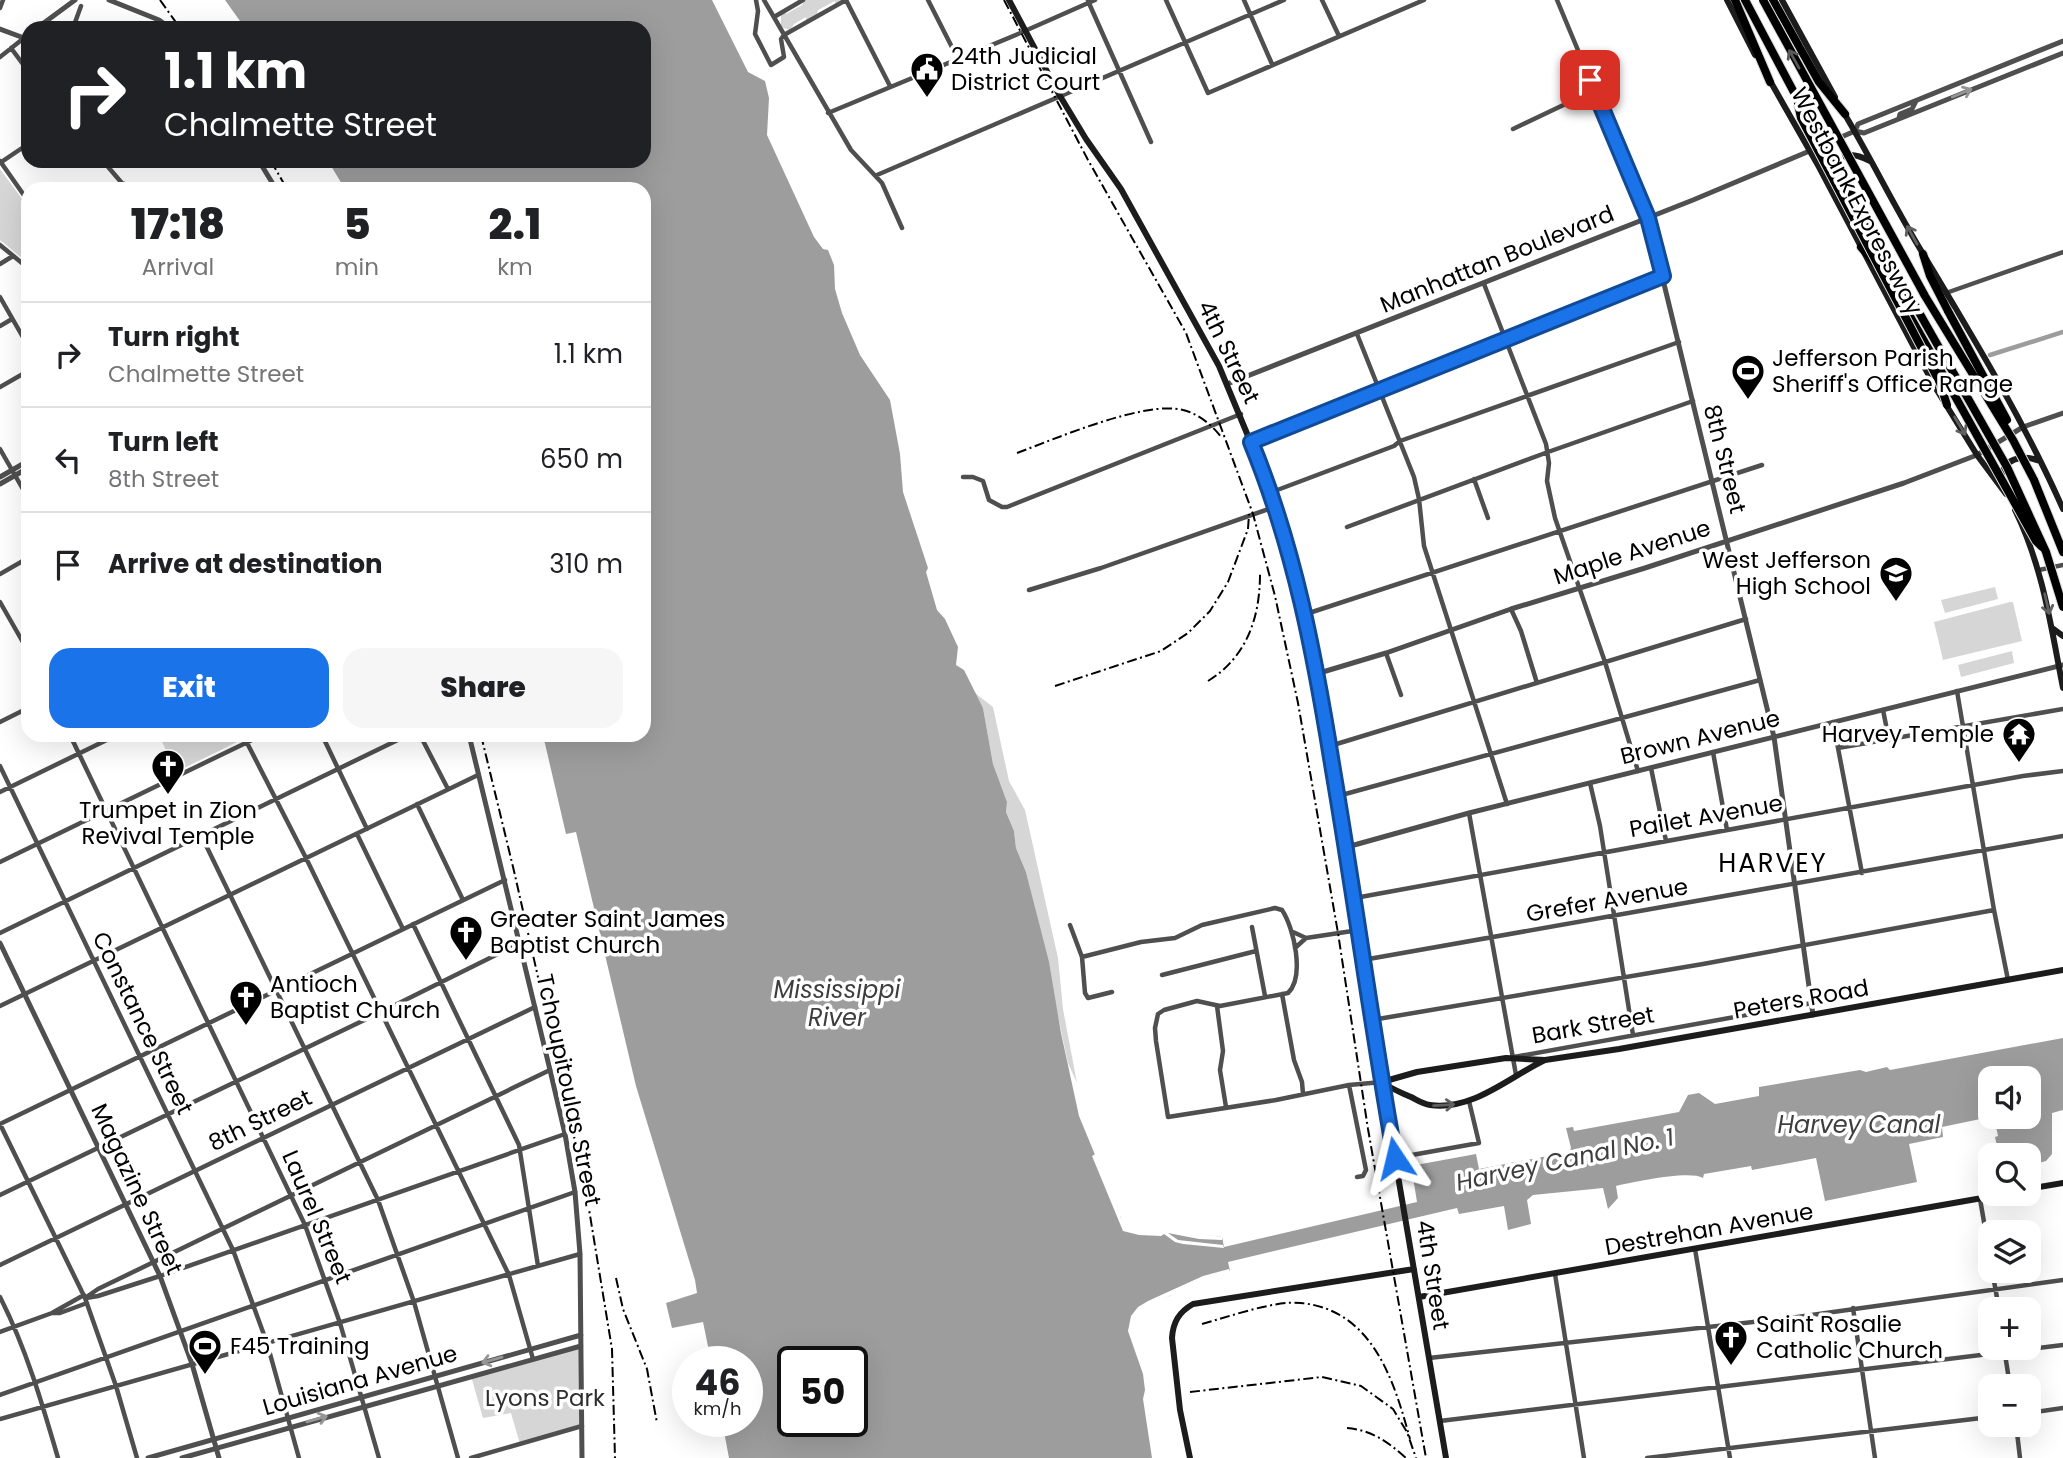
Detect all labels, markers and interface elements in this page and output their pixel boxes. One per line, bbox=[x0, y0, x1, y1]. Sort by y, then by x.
text: 1.1 km bbox=[164, 37, 307, 105]
place label: 24th Judicial District Court bbox=[951, 40, 1100, 98]
icon: right bbox=[49, 49, 140, 140]
one-way arrow bbox=[1787, 49, 1800, 70]
public building icon: 24th Judicial District Court bbox=[908, 50, 946, 99]
pin bbox=[1560, 50, 1620, 110]
icon: arrive bbox=[1571, 61, 1609, 99]
street label: Westbank Expressway bbox=[1783, 82, 1931, 320]
one-way arrow bbox=[1951, 86, 1973, 99]
text: Chalmette Street bbox=[164, 102, 437, 147]
text: 17:18 bbox=[131, 195, 225, 254]
text: 5 bbox=[343, 195, 371, 254]
text: 2.1 bbox=[489, 195, 541, 254]
street label: Manhattan Boulevard bbox=[1375, 197, 1619, 321]
one-way arrow bbox=[1905, 225, 1919, 245]
text: Arrival bbox=[142, 251, 214, 283]
text: min bbox=[335, 251, 379, 283]
text: km bbox=[497, 251, 533, 283]
street label: 4th Street bbox=[1190, 295, 1268, 409]
text: Turn right bbox=[108, 319, 240, 355]
icon: right bbox=[49, 336, 87, 374]
text: 1.1 km bbox=[554, 336, 623, 372]
place label: Jefferson Parish Sheriff's Office Range bbox=[1772, 342, 2013, 400]
sports icon: Jefferson Parish Sheriff's Office Range bbox=[1729, 352, 1767, 401]
text: Chalmette Street bbox=[108, 358, 304, 390]
street label: 8th Street bbox=[1696, 401, 1754, 517]
one-way arrow bbox=[1953, 415, 1967, 435]
text: Turn left bbox=[108, 424, 219, 460]
icon: left bbox=[49, 441, 87, 479]
text: 650 m bbox=[540, 441, 623, 477]
text: 8th Street bbox=[108, 463, 219, 495]
street label: Maple Avenue bbox=[1549, 512, 1715, 592]
place label: West Jefferson High School bbox=[1702, 544, 1871, 602]
icon: arrive bbox=[49, 546, 87, 584]
text: Arrive at destination bbox=[108, 546, 383, 582]
text: 310 m bbox=[549, 546, 623, 582]
school or university icon: West Jefferson High School bbox=[1877, 554, 1915, 603]
one-way arrow bbox=[2041, 592, 2055, 615]
button: Exit bbox=[49, 648, 329, 728]
button: Share bbox=[343, 648, 623, 728]
street label: Brown Avenue bbox=[1617, 702, 1783, 772]
temple icon: Harvey Temple bbox=[2000, 715, 2038, 764]
place label: Harvey Temple bbox=[1822, 718, 1994, 750]
church icon: Trumpet in Zion Revival Temple bbox=[149, 747, 187, 796]
street label: Pailet Avenue bbox=[1627, 787, 1785, 845]
place label: Trumpet in Zion Revival Temple bbox=[79, 794, 257, 852]
district label: HARVEY bbox=[1718, 845, 1828, 881]
street label: Grefer Avenue bbox=[1524, 870, 1690, 930]
place label: Greater Saint James Baptist Church bbox=[490, 903, 725, 961]
church icon: Greater Saint James Baptist Church bbox=[447, 913, 485, 962]
street label: Constance Street bbox=[85, 926, 201, 1120]
place label: Antioch Baptist Church bbox=[270, 968, 440, 1026]
street label: Tchoupitoulas Street bbox=[529, 971, 609, 1209]
street label: Peters Road bbox=[1731, 971, 1871, 1027]
water label: Mississippi River bbox=[774, 973, 902, 1034]
church icon: Antioch Baptist Church bbox=[227, 978, 265, 1027]
street label: Bark Street bbox=[1529, 999, 1657, 1051]
map controls bbox=[1978, 1066, 2041, 1437]
button: sound bbox=[1978, 1066, 2041, 1129]
street label: 8th Street bbox=[203, 1081, 317, 1159]
street label: Magazine Street bbox=[83, 1098, 191, 1280]
one-way arrow bbox=[1432, 1098, 1455, 1111]
water label: Harvey Canal bbox=[1777, 1108, 1941, 1141]
water label: Harvey Canal No. 1 bbox=[1453, 1120, 1677, 1199]
position arrow bbox=[1358, 1121, 1432, 1195]
button: search bbox=[1978, 1143, 2041, 1206]
street label: Laurel Street bbox=[274, 1145, 360, 1289]
street label: Destrehan Avenue bbox=[1602, 1195, 1816, 1263]
street label: 4th Street bbox=[1409, 1218, 1457, 1332]
button: layers bbox=[1978, 1220, 2041, 1283]
button: + bbox=[1978, 1297, 2041, 1360]
place label: Saint Rosalie Catholic Church bbox=[1756, 1308, 1943, 1366]
church icon: Saint Rosalie Catholic Church bbox=[1712, 1318, 1750, 1367]
sports icon: F45 Training bbox=[186, 1327, 224, 1376]
place label: F45 Training bbox=[230, 1330, 370, 1362]
street label: Louisiana Avenue bbox=[259, 1337, 461, 1423]
speed limit sign: 50 bbox=[777, 1346, 868, 1437]
one-way arrow bbox=[481, 1355, 503, 1368]
text: 46 bbox=[695, 1358, 741, 1407]
button: − bbox=[1978, 1374, 2041, 1437]
park label: Lyons Park bbox=[485, 1382, 605, 1414]
text: km/h bbox=[694, 1396, 741, 1421]
one-way arrow bbox=[305, 1412, 327, 1425]

